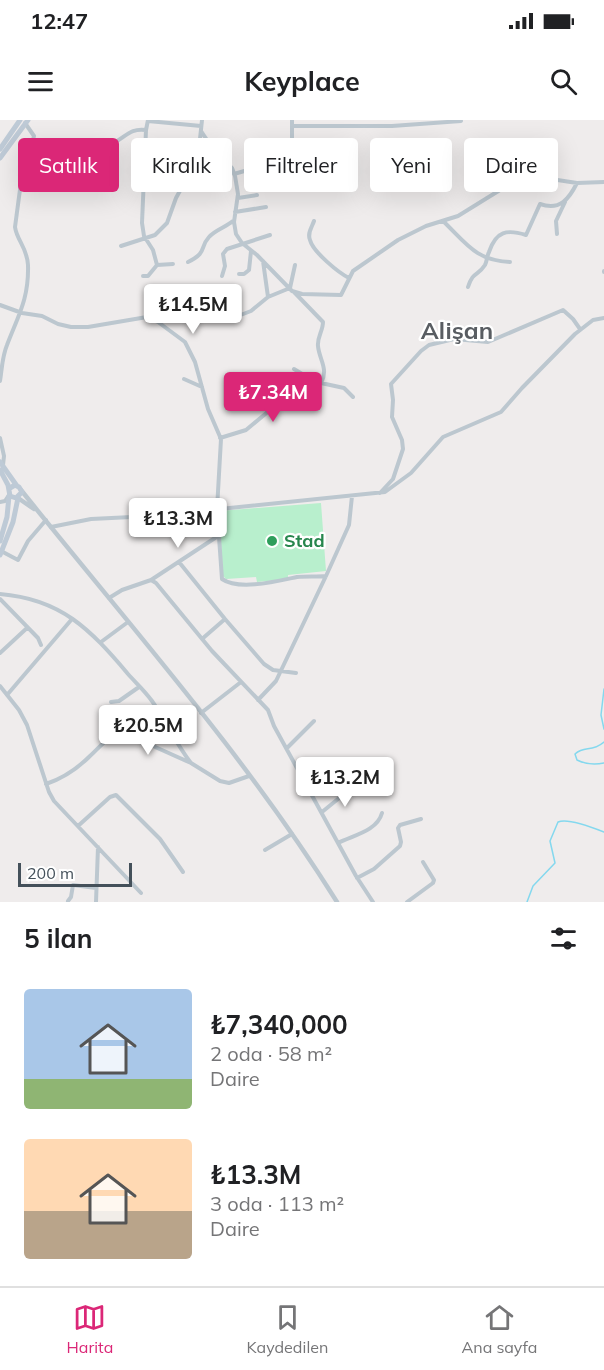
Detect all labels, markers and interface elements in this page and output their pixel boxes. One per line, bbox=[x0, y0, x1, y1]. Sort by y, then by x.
text: 12:47 bbox=[30, 7, 88, 35]
text: Keyplace bbox=[244, 64, 360, 98]
icon: menu bbox=[24, 65, 57, 98]
icon: search bbox=[547, 65, 580, 98]
chip: Satılık bbox=[18, 138, 119, 192]
chip: Kiralık bbox=[131, 138, 232, 192]
chip: Filtreler bbox=[244, 138, 358, 192]
chip: Yeni bbox=[370, 138, 452, 192]
chip: Daire bbox=[464, 138, 558, 192]
pin: ₺14.5M bbox=[144, 284, 242, 335]
text: ₺14.5M bbox=[158, 291, 228, 316]
district label: Alişan bbox=[421, 315, 493, 345]
pin: ₺7.34M bbox=[224, 372, 322, 423]
text: ₺7.34M bbox=[238, 379, 308, 404]
pin: ₺13.3M bbox=[129, 498, 227, 549]
text: ₺13.3M bbox=[143, 505, 213, 530]
place label: Stad bbox=[284, 529, 325, 552]
marker: Stad bbox=[265, 534, 279, 548]
pin: ₺20.5M bbox=[99, 705, 197, 756]
text: ₺20.5M bbox=[113, 712, 183, 737]
pin: ₺13.2M bbox=[296, 757, 394, 808]
text: ₺13.2M bbox=[310, 764, 380, 789]
scale bar bbox=[18, 860, 132, 888]
text: 200 m bbox=[27, 863, 74, 883]
text: 5 ilan bbox=[24, 922, 92, 955]
icon: filters bbox=[547, 922, 580, 955]
text: ₺7,340,000 bbox=[210, 1008, 348, 1041]
icon: home bbox=[72, 1013, 144, 1085]
text: 2 oda · 58 m² bbox=[210, 1041, 332, 1066]
text: Daire bbox=[210, 1066, 260, 1091]
text: ₺13.3M bbox=[210, 1158, 301, 1191]
icon: home bbox=[72, 1163, 144, 1235]
text: 3 oda · 113 m² bbox=[210, 1191, 344, 1216]
text: Daire bbox=[210, 1216, 260, 1241]
tab: Harita bbox=[67, 1301, 113, 1357]
tab: Kaydedilen bbox=[246, 1301, 328, 1357]
tab: Ana sayfa bbox=[462, 1301, 537, 1357]

